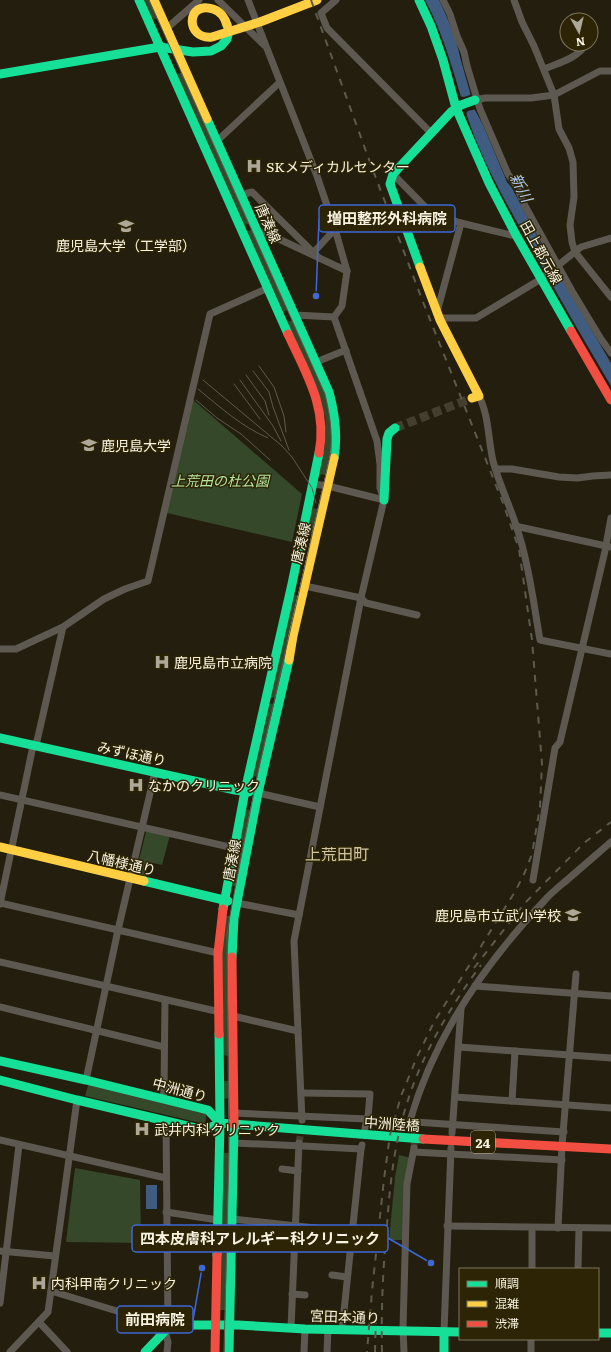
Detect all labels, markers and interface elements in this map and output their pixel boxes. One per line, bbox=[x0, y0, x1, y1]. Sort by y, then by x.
north arrow bbox=[559, 12, 599, 52]
text: N bbox=[575, 34, 586, 51]
place label: SKメディカルセンター bbox=[266, 156, 410, 176]
hospital icon: SKメディカルセンター bbox=[245, 157, 263, 175]
water label: 新川 bbox=[505, 168, 540, 207]
street label: 唐湊線 bbox=[251, 200, 287, 246]
callout: 増田整形外科病院 bbox=[319, 205, 455, 232]
text: 増田整形外科病院 bbox=[327, 206, 447, 229]
school or university icon: 鹿児島大学（工学部） bbox=[117, 217, 135, 235]
street label: 田上郡元線 bbox=[516, 217, 568, 287]
place label: 鹿児島大学（工学部） bbox=[56, 235, 196, 255]
place label: 鹿児島大学 bbox=[101, 435, 171, 455]
school or university icon: 鹿児島大学 bbox=[80, 436, 98, 454]
park label: 上荒田の杜公園 bbox=[171, 470, 271, 490]
street label: 唐湊線 bbox=[286, 520, 314, 566]
place label: 鹿児島市立病院 bbox=[174, 652, 272, 672]
hospital icon: 鹿児島市立病院 bbox=[153, 653, 171, 671]
street label: みずほ通り bbox=[96, 736, 168, 770]
place label: なかのクリニック bbox=[148, 775, 260, 795]
hospital icon: なかのクリニック bbox=[127, 776, 145, 794]
street label: 唐湊線 bbox=[217, 837, 245, 883]
district label: 上荒田町 bbox=[305, 841, 369, 865]
street label: 八幡様通り bbox=[86, 844, 158, 880]
place label: 鹿児島市立武小学校 bbox=[435, 905, 561, 925]
school or university icon: 鹿児島市立武小学校 bbox=[564, 906, 582, 924]
street label: 中洲通り bbox=[150, 1072, 210, 1106]
street label: 中洲陸橋 bbox=[363, 1111, 421, 1135]
place label: 武井内科クリニック bbox=[154, 1119, 280, 1139]
hospital icon: 武井内科クリニック bbox=[133, 1120, 151, 1138]
road number: 24 bbox=[471, 1131, 495, 1153]
callout: 四本皮膚科アレルギー科クリニック bbox=[132, 1225, 388, 1252]
text: 四本皮膚科アレルギー科クリニック bbox=[140, 1226, 380, 1249]
legend bbox=[459, 1268, 599, 1340]
place label: 内科甲南クリニック bbox=[51, 1273, 177, 1293]
hospital icon: 内科甲南クリニック bbox=[30, 1274, 48, 1292]
text: 順調 bbox=[495, 1274, 519, 1292]
text: 混雑 bbox=[495, 1294, 519, 1312]
street label: 宮田本通り bbox=[310, 1305, 380, 1327]
callout: 前田病院 bbox=[117, 1306, 193, 1333]
text: 前田病院 bbox=[125, 1307, 185, 1330]
text: 渋滞 bbox=[495, 1314, 519, 1332]

